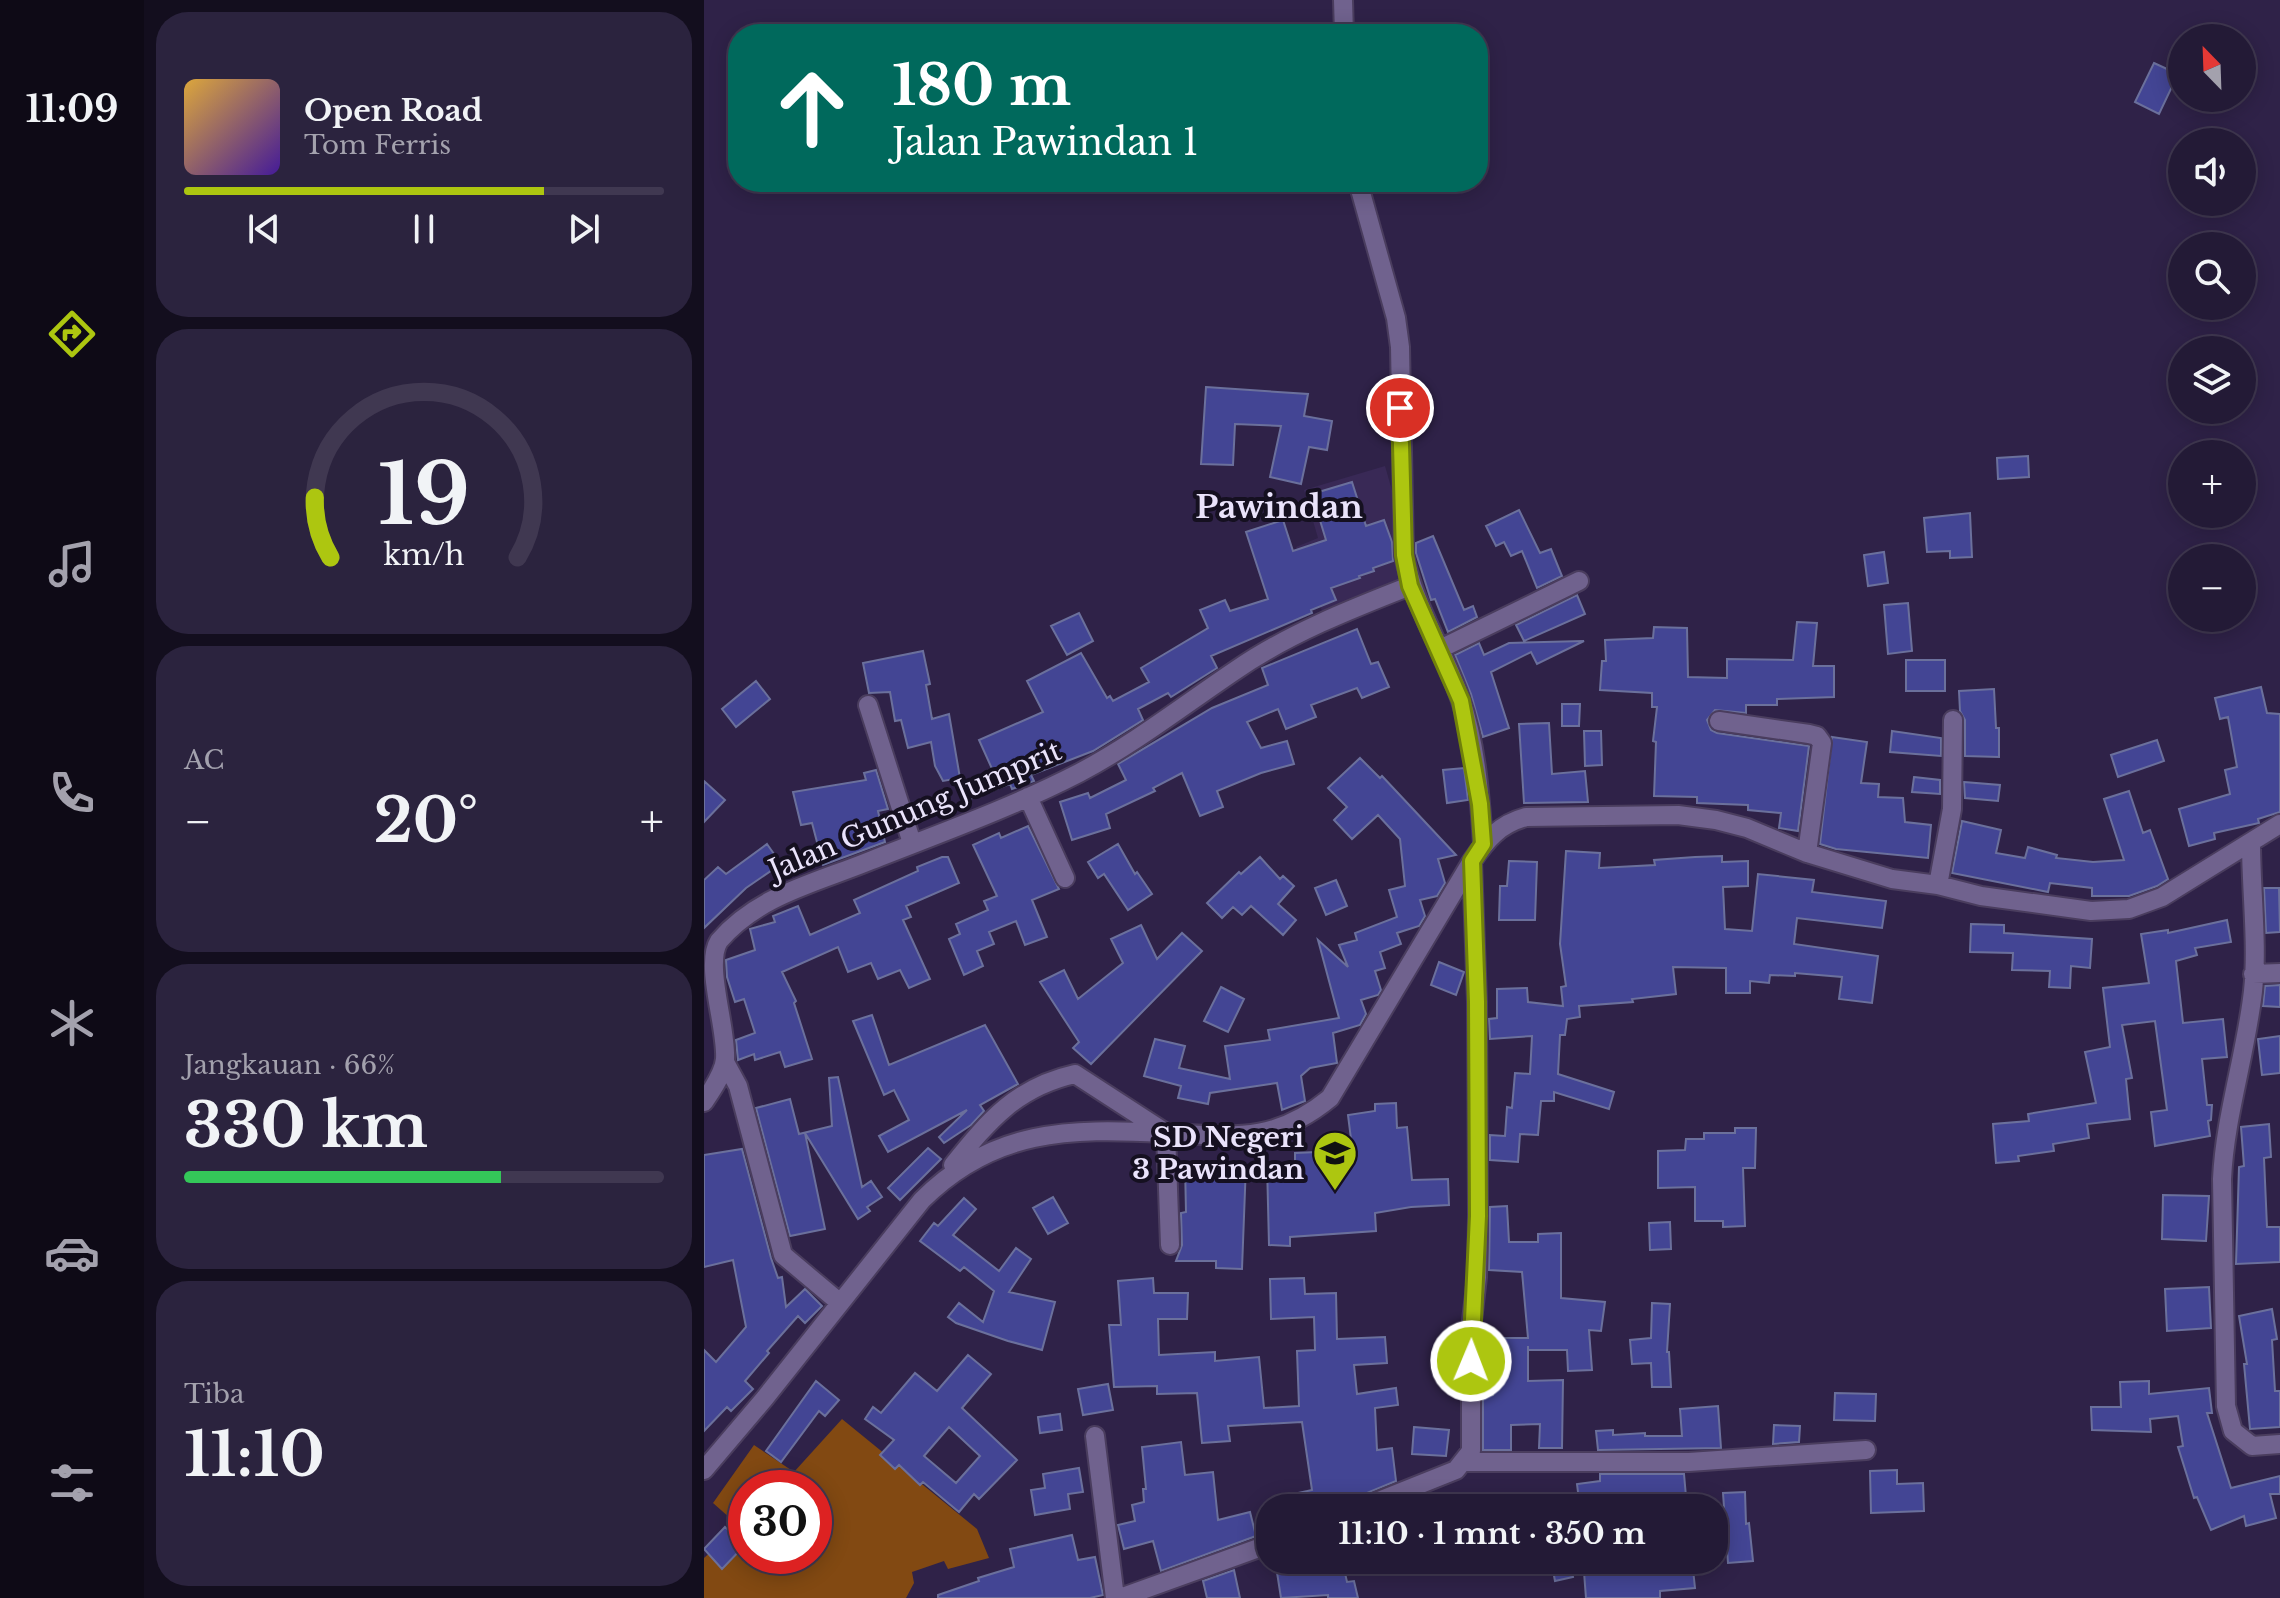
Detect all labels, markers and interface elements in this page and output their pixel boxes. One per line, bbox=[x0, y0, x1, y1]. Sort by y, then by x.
north arrow bbox=[2168, 24, 2256, 112]
map controls bbox=[2168, 24, 2256, 632]
text: 180 m bbox=[892, 51, 1071, 120]
icon: ahead bbox=[760, 56, 864, 160]
text: 11:09 bbox=[25, 87, 119, 132]
text: Open Road bbox=[304, 92, 483, 129]
text: Jalan Pawindan 1 bbox=[892, 120, 1198, 165]
button: sound bbox=[2168, 128, 2256, 216]
text: Tom Ferris bbox=[304, 129, 451, 161]
icon: previous bbox=[242, 207, 286, 251]
icon: pause bbox=[402, 207, 446, 251]
icon: next bbox=[562, 207, 606, 251]
button: search bbox=[2168, 232, 2256, 320]
icon: directions bbox=[44, 306, 100, 362]
button: layers bbox=[2168, 336, 2256, 424]
pin bbox=[1366, 374, 1434, 442]
icon: arrive bbox=[1378, 386, 1422, 430]
button: + bbox=[2168, 440, 2256, 528]
text: 19 bbox=[378, 442, 470, 545]
district label: Pawindan bbox=[1195, 487, 1363, 527]
icon: music bbox=[44, 536, 100, 592]
text: km/h bbox=[383, 537, 465, 573]
button: − bbox=[2168, 544, 2256, 632]
street label: Jalan Gunung Jumprit bbox=[760, 733, 1067, 890]
text: AC bbox=[184, 744, 224, 776]
icon: phone bbox=[44, 765, 100, 821]
text: 20° bbox=[374, 784, 478, 858]
text: − bbox=[184, 794, 212, 849]
text: + bbox=[640, 794, 664, 849]
icon: climate bbox=[44, 995, 100, 1051]
text: Jangkauan · 66% bbox=[184, 1049, 395, 1081]
text: 330 km bbox=[184, 1089, 428, 1163]
place label: SD Negeri 3 Pawindan bbox=[1132, 1120, 1304, 1187]
school or university icon: SD Negeri 3 Pawindan bbox=[1311, 1129, 1359, 1192]
icon: car bbox=[44, 1225, 100, 1281]
position arrow bbox=[1429, 1319, 1513, 1403]
text: Tiba bbox=[184, 1378, 244, 1410]
text: 11:10 bbox=[184, 1418, 325, 1492]
icon: filters bbox=[44, 1455, 100, 1511]
speed limit sign: 30 bbox=[728, 1470, 832, 1574]
text: 11:10 · 1 mnt · 350 m bbox=[1338, 1515, 1646, 1552]

